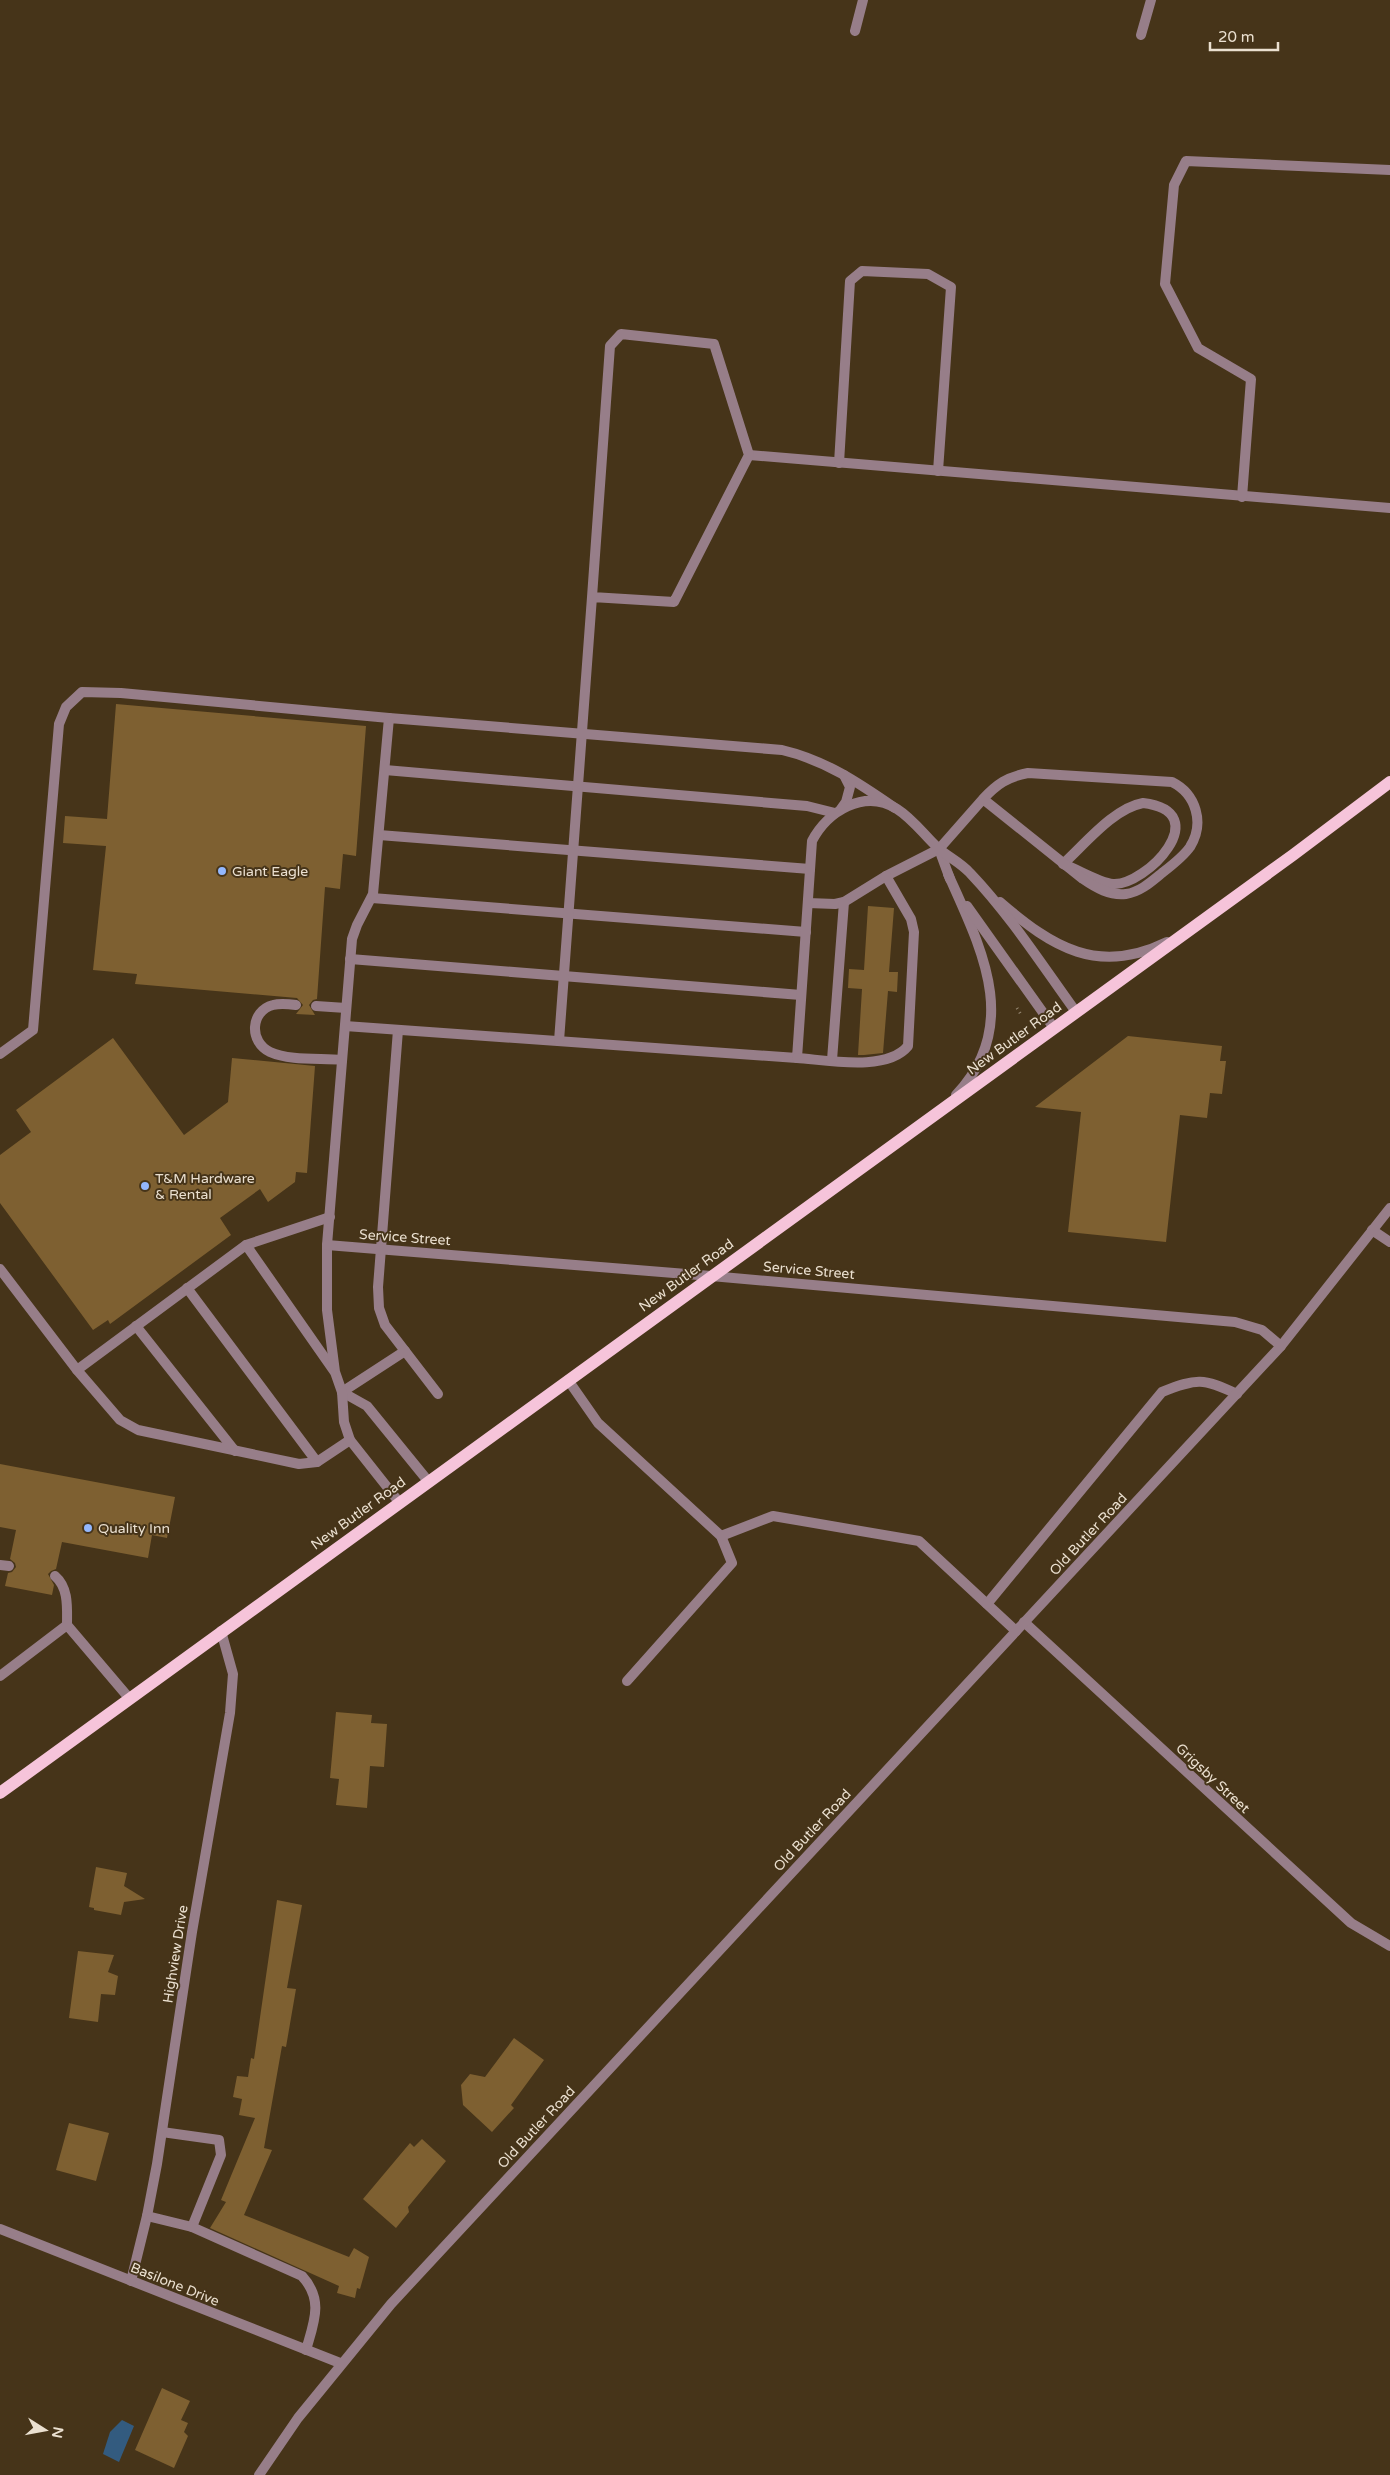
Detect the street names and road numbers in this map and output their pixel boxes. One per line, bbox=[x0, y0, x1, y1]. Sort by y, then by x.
street label: New Butler Road bbox=[964, 998, 1065, 1078]
street label: Service Street bbox=[359, 1226, 452, 1249]
street label: New Butler Road bbox=[636, 1235, 737, 1315]
street label: Service Street bbox=[762, 1258, 856, 1283]
street label: New Butler Road bbox=[308, 1473, 409, 1553]
street label: Old Butler Road bbox=[1046, 1490, 1131, 1579]
street label: Grigsby Street bbox=[1172, 1740, 1254, 1817]
street label: Old Butler Road bbox=[770, 1786, 855, 1875]
street label: Highview Drive bbox=[159, 1904, 192, 2004]
street label: Old Butler Road bbox=[494, 2083, 579, 2172]
street label: Basilone Drive bbox=[128, 2259, 222, 2310]

